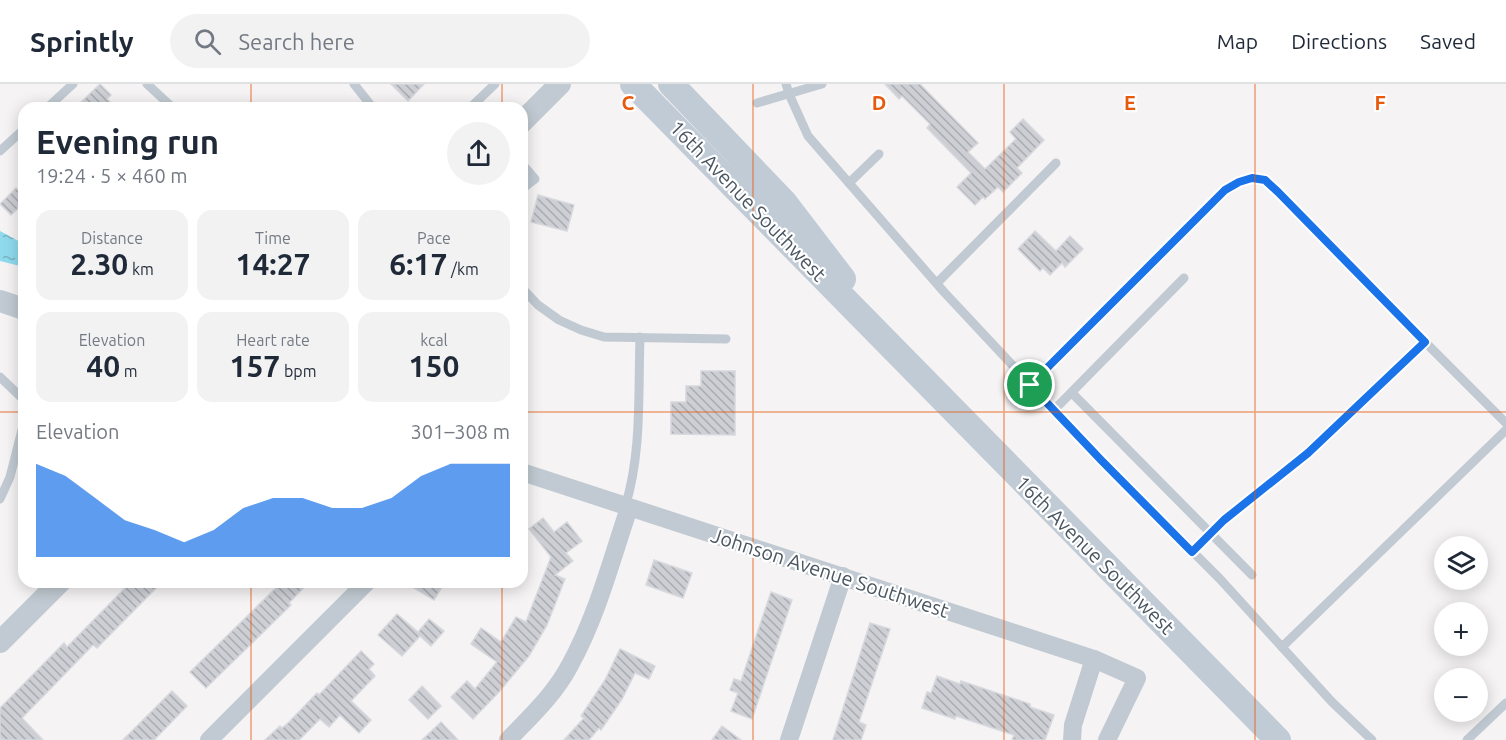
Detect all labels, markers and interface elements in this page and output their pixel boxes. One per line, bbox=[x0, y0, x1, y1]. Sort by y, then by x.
search box bbox=[170, 14, 590, 68]
icon: search bbox=[191, 25, 224, 58]
text: Sprintly bbox=[30, 26, 134, 57]
text: Search here bbox=[239, 29, 355, 54]
text: Map bbox=[1217, 29, 1258, 53]
text: Directions bbox=[1291, 29, 1387, 53]
text: Saved bbox=[1420, 29, 1476, 53]
text: C bbox=[622, 91, 635, 114]
text: D bbox=[872, 91, 886, 114]
text: E bbox=[1124, 91, 1136, 114]
text: F bbox=[1374, 91, 1386, 114]
street label: 16th Avenue Southwest bbox=[666, 116, 831, 286]
button: share bbox=[447, 122, 510, 185]
text: Evening run bbox=[36, 123, 219, 160]
text: 19:24 · 5 × 460 m bbox=[36, 164, 188, 187]
text: Distance bbox=[81, 229, 143, 247]
text: Time bbox=[255, 229, 291, 247]
text: Pace bbox=[417, 229, 451, 247]
text: 2.30 bbox=[70, 247, 128, 281]
text: 14:27 bbox=[235, 247, 311, 281]
text: 6:17 bbox=[389, 247, 447, 281]
text: km bbox=[128, 260, 154, 278]
text: /km bbox=[447, 260, 479, 278]
text: Elevation bbox=[79, 331, 145, 349]
text: Heart rate bbox=[236, 331, 310, 349]
text: kcal bbox=[420, 331, 448, 349]
text: 40 bbox=[86, 349, 120, 383]
text: 157 bbox=[230, 349, 280, 383]
text: 150 bbox=[409, 349, 459, 383]
pin bbox=[1004, 359, 1055, 410]
text: m bbox=[120, 362, 138, 380]
text: bpm bbox=[280, 362, 316, 380]
icon: arrive bbox=[1013, 368, 1046, 401]
text: Elevation bbox=[36, 420, 119, 443]
text: 301–308 m bbox=[411, 420, 510, 443]
street label: 16th Avenue Southwest bbox=[1011, 471, 1179, 639]
street label: Johnson Avenue Southwest bbox=[708, 523, 952, 622]
map controls bbox=[1434, 536, 1488, 722]
button: layers bbox=[1434, 536, 1488, 590]
button: + bbox=[1434, 602, 1488, 656]
button: − bbox=[1434, 668, 1488, 722]

